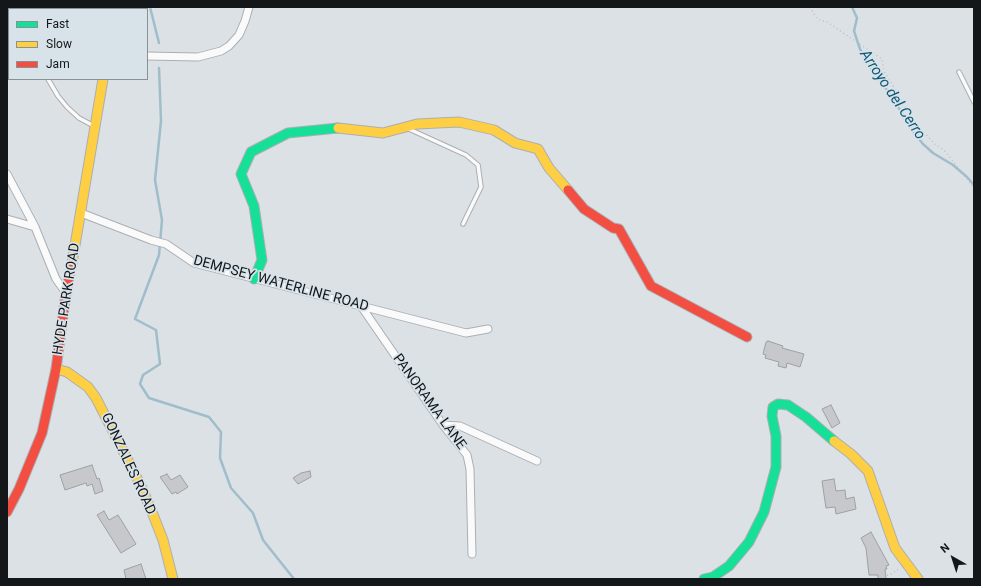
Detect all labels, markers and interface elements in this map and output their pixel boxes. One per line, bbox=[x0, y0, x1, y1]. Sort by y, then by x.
legend bbox=[8, 8, 148, 80]
text: Fast bbox=[46, 17, 69, 31]
text: Slow bbox=[46, 37, 72, 51]
water label: Arroyo del Cerro bbox=[855, 47, 929, 143]
text: Jam bbox=[46, 57, 70, 71]
street label: HYDE PARK ROAD bbox=[50, 242, 84, 356]
street label: DEMPSEY WATERLINE ROAD bbox=[191, 252, 371, 316]
street label: PANORAMA LANE bbox=[389, 351, 469, 453]
street label: GONZALES ROAD bbox=[97, 410, 159, 518]
north arrow bbox=[933, 538, 973, 578]
text: N bbox=[938, 541, 952, 556]

